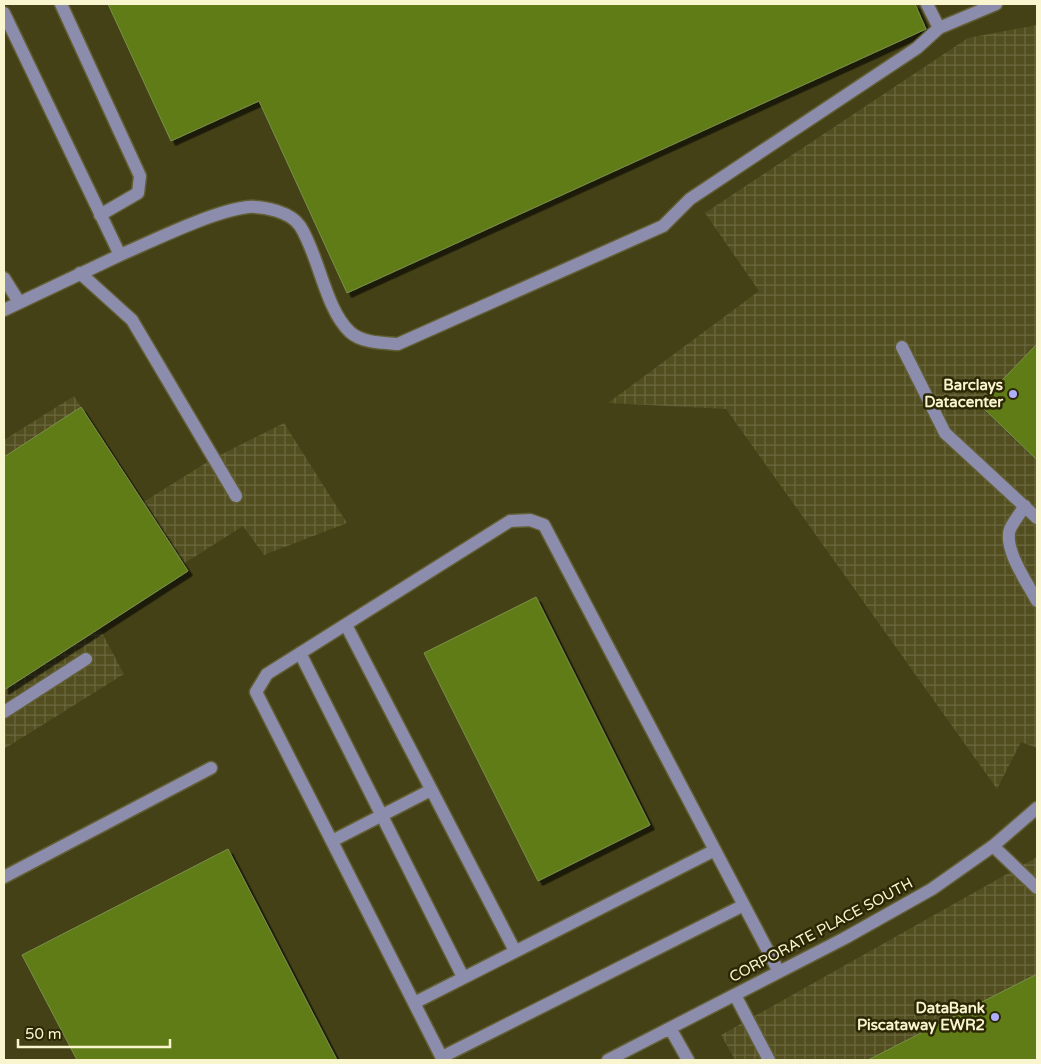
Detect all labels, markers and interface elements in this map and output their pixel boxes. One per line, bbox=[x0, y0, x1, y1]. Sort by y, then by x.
place label: Barclays Datacenter bbox=[924, 376, 1003, 411]
marker: Barclays Datacenter bbox=[1007, 388, 1019, 400]
street label: CORPORATE PLACE SOUTH bbox=[726, 874, 916, 986]
place label: DataBank Piscataway EWR2 bbox=[857, 999, 985, 1035]
marker: DataBank Piscataway EWR2 bbox=[989, 1011, 1001, 1023]
scale bar bbox=[18, 1016, 170, 1048]
text: 50 m bbox=[25, 1025, 62, 1043]

